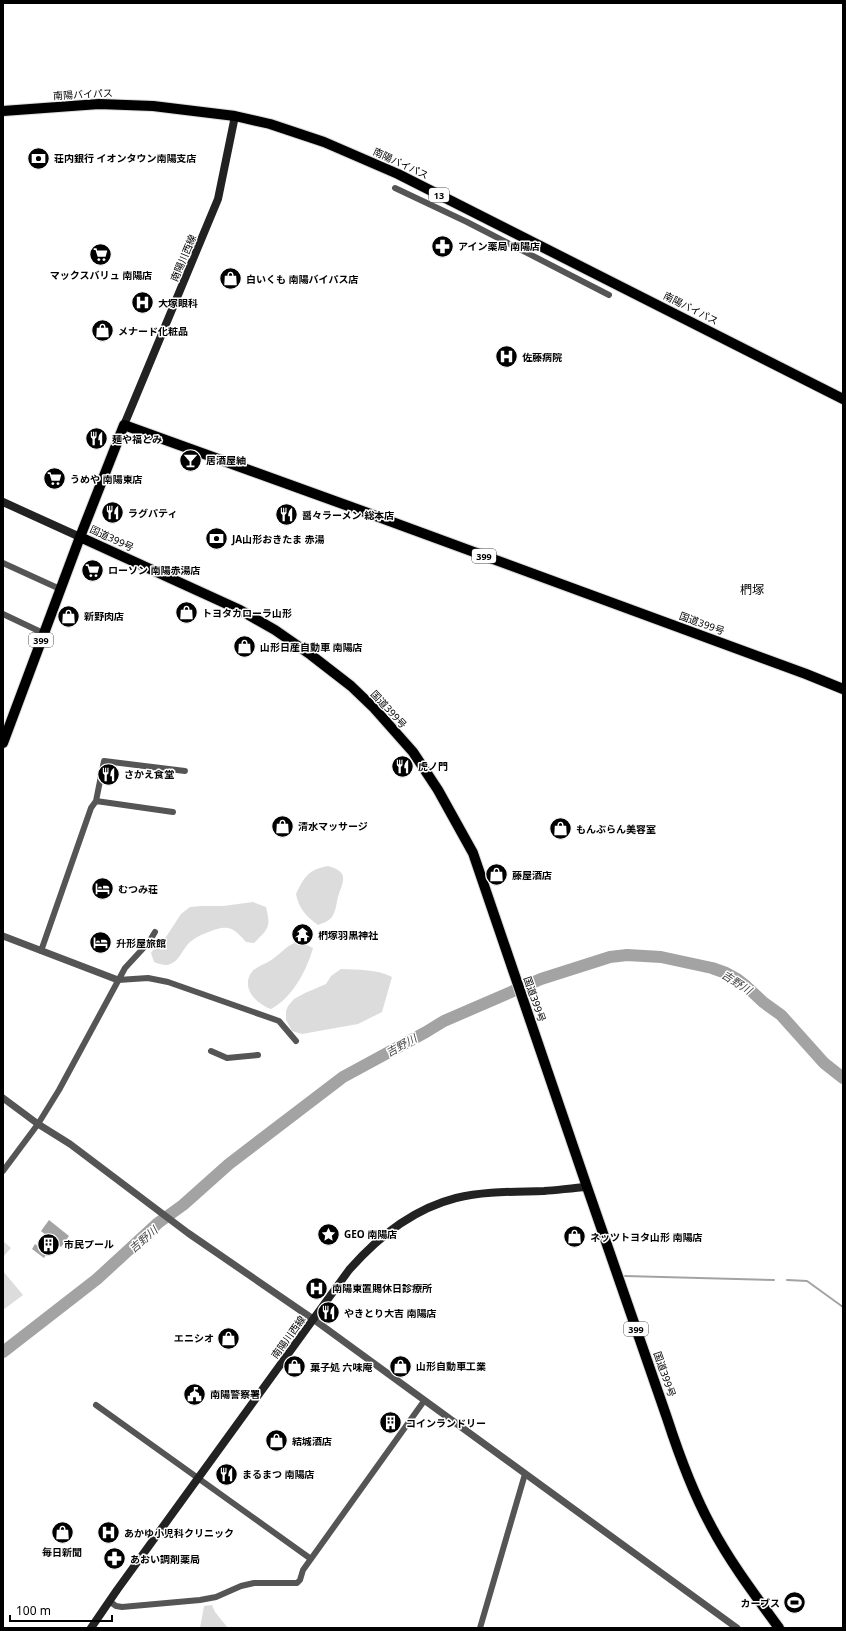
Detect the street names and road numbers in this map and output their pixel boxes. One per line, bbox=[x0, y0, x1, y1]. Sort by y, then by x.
street label: 南陽バイパス bbox=[53, 85, 113, 103]
street label: 南陽バイパス bbox=[371, 144, 431, 182]
road number: 13 bbox=[429, 188, 449, 202]
street label: 南陽川西線 bbox=[167, 232, 199, 284]
street label: 南陽バイパス bbox=[661, 288, 721, 328]
street label: 国道399号 bbox=[88, 522, 136, 554]
road number: 399 bbox=[472, 549, 496, 563]
street label: 国道399号 bbox=[677, 608, 727, 638]
road number: 399 bbox=[29, 633, 53, 647]
street label: 国道399号 bbox=[368, 687, 410, 731]
street label: 国道399号 bbox=[521, 974, 549, 1024]
street label: 南陽川西線 bbox=[268, 1313, 308, 1361]
road number: 399 bbox=[624, 1322, 648, 1336]
street label: 国道399号 bbox=[651, 1349, 679, 1399]

